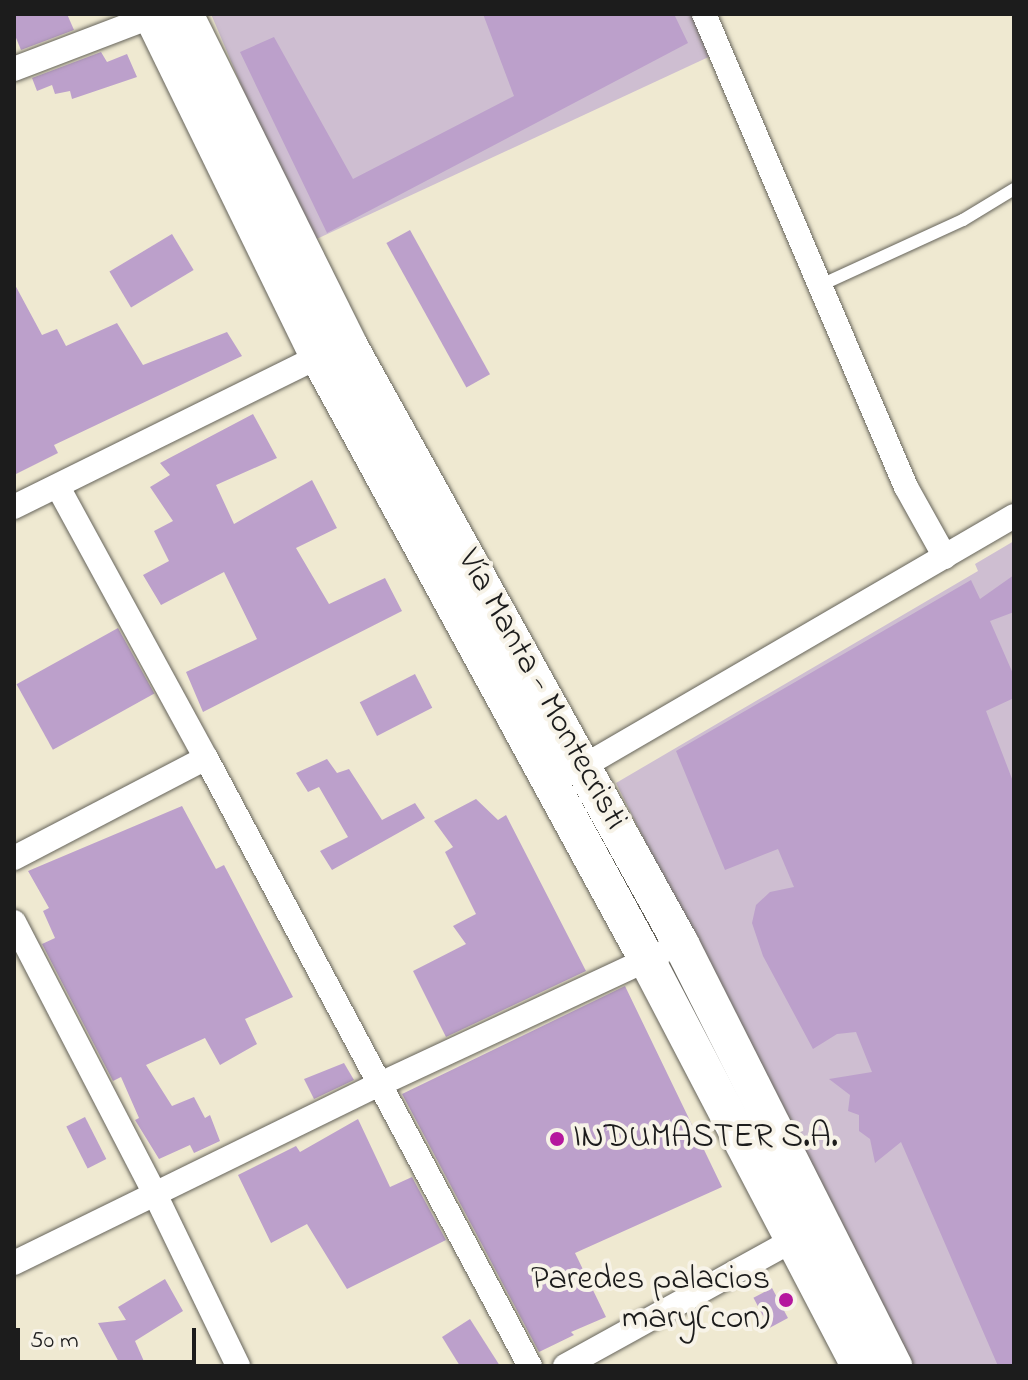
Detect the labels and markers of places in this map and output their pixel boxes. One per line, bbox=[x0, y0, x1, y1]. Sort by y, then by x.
place label: INDUMASTER S.A. bbox=[573, 1119, 838, 1159]
marker: INDUMASTER S.A. bbox=[548, 1130, 566, 1148]
place label: Paredes palacios mary(con) bbox=[531, 1260, 770, 1340]
marker: Paredes palacios mary(con) bbox=[777, 1291, 795, 1309]

